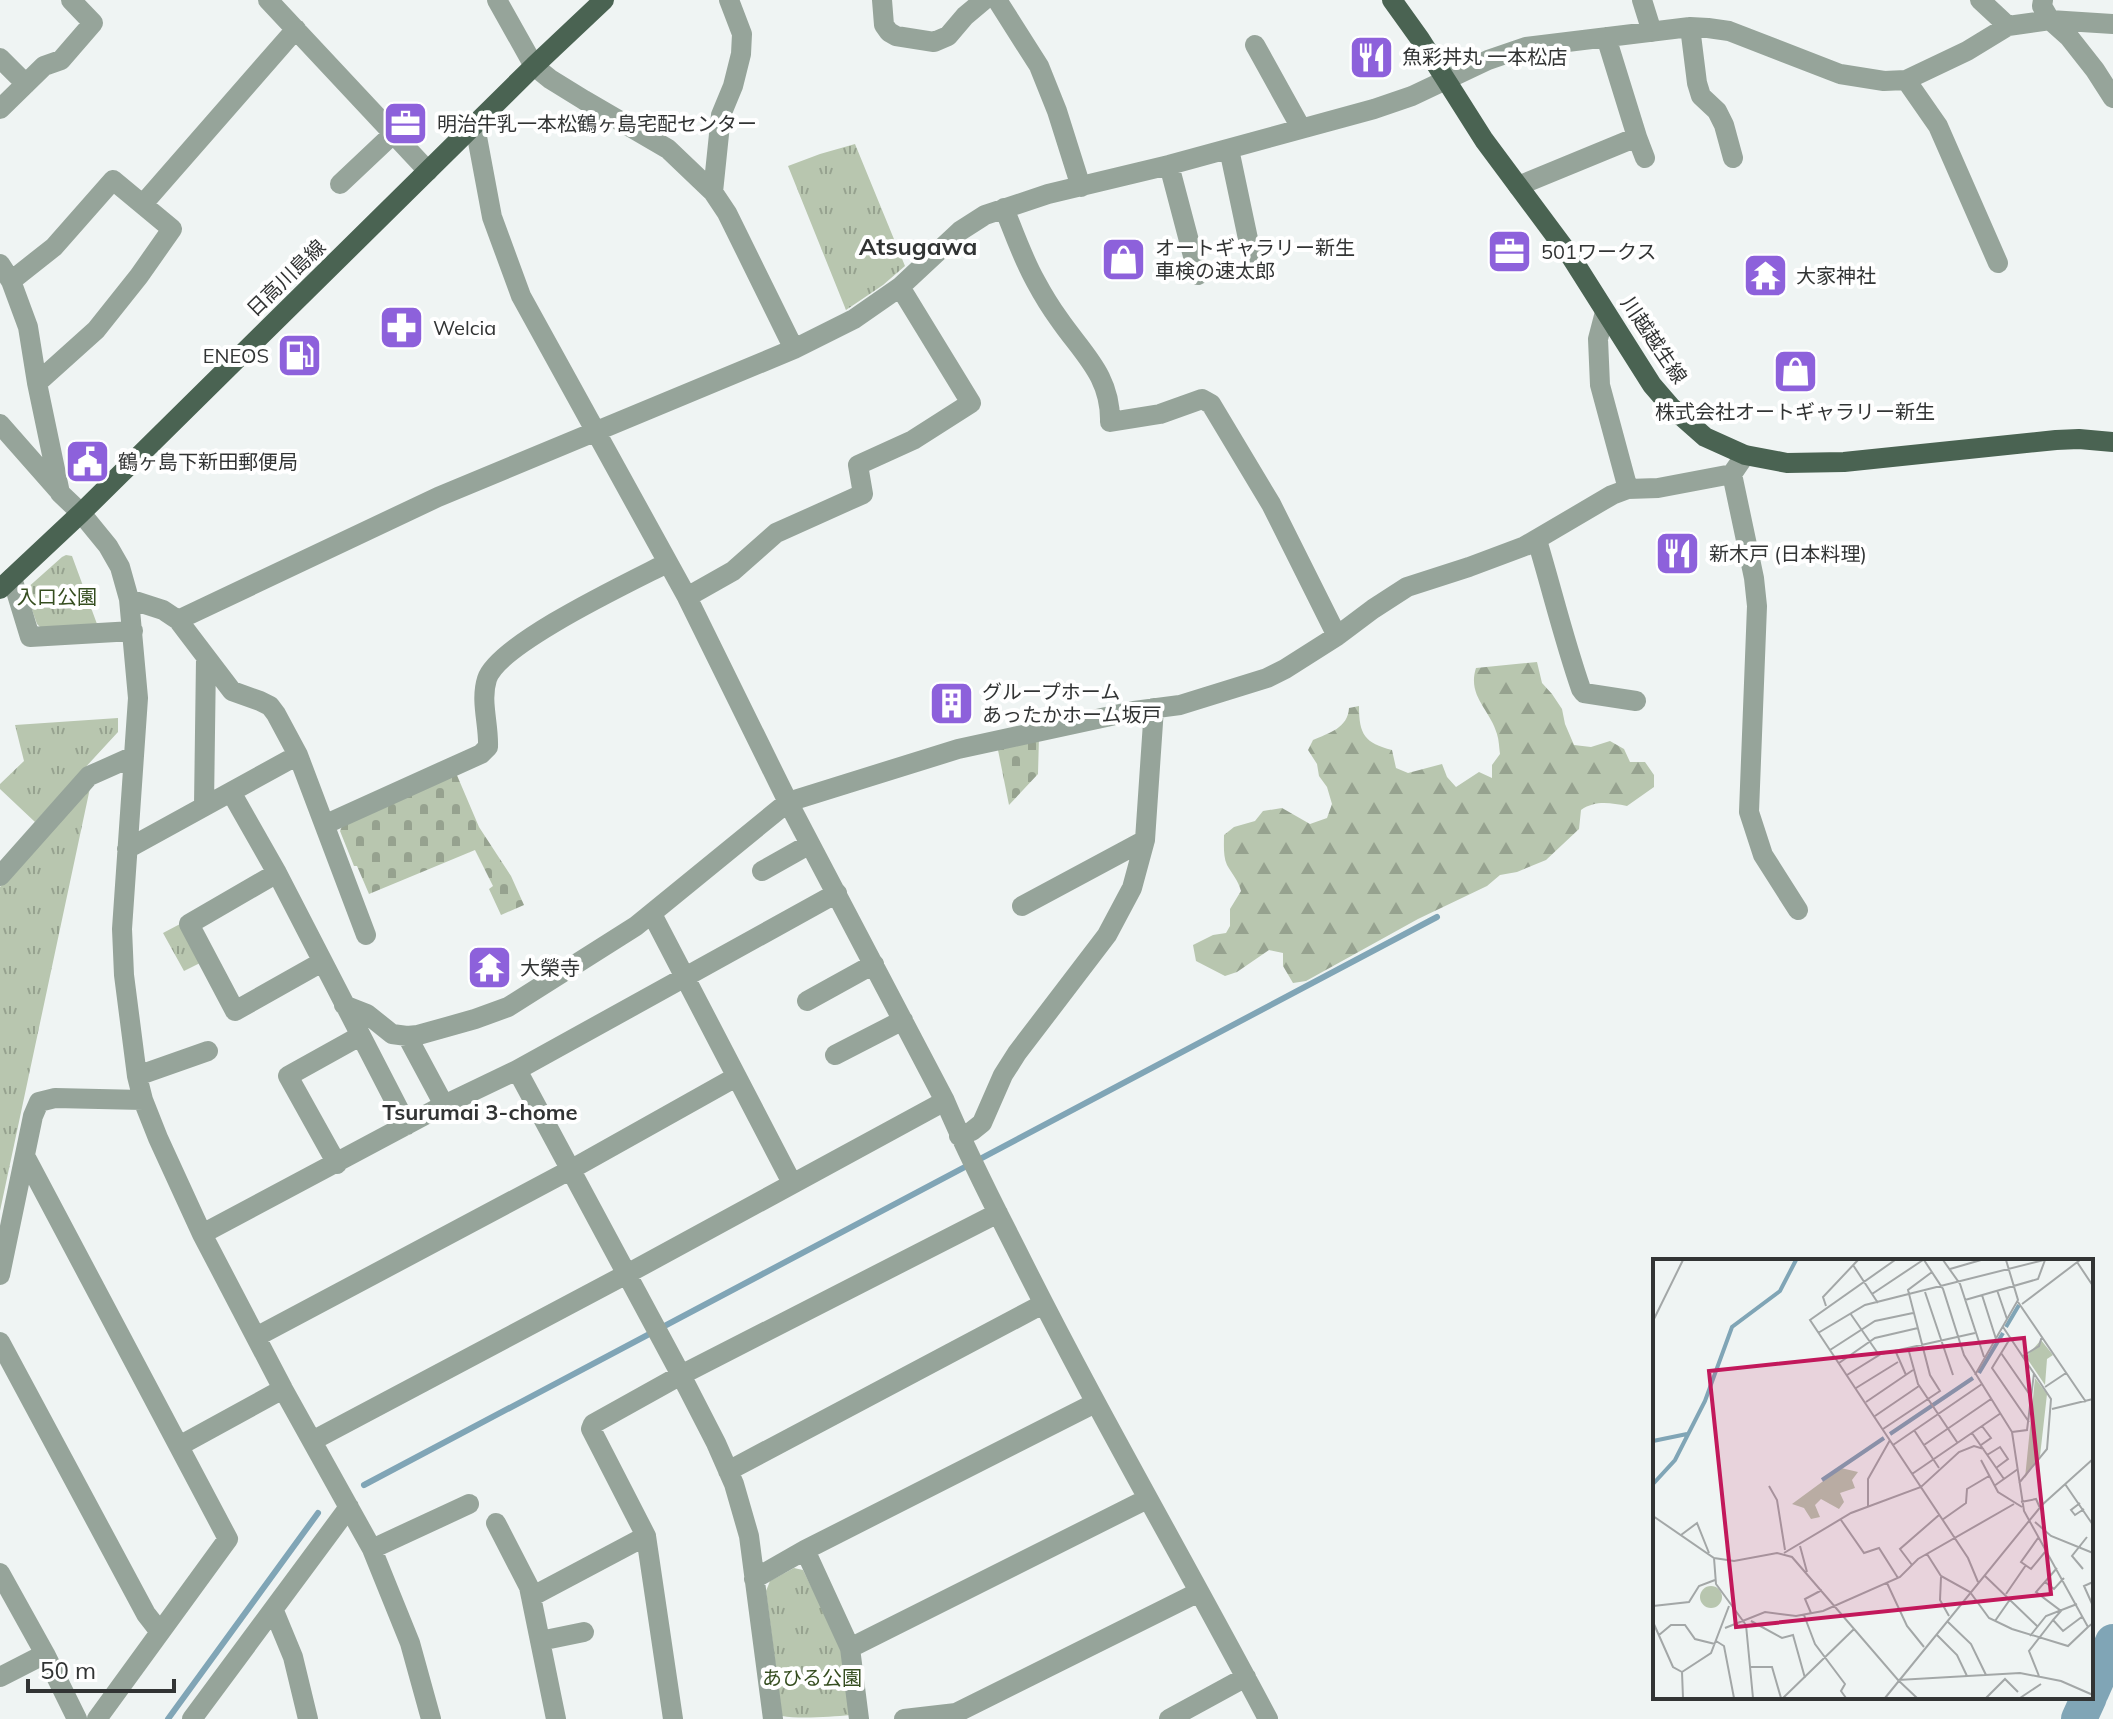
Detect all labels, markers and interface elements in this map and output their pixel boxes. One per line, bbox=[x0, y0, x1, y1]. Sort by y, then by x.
restaurant icon: 魚彩丼丸 一本松店 bbox=[1347, 33, 1395, 81]
place label: 魚彩丼丸 一本松店 bbox=[1402, 44, 1567, 69]
office icon: 明治牛乳一本松鶴ヶ島宅配センター bbox=[382, 100, 430, 148]
place label: 明治牛乳一本松鶴ヶ島宅配センター bbox=[437, 111, 757, 136]
office icon: 501ワークス bbox=[1486, 228, 1534, 276]
district label: Atsugawa bbox=[859, 231, 977, 261]
street label: 日高川島線 bbox=[241, 234, 330, 321]
place label: オートギャラリー新生 車検の速太郎 bbox=[1155, 235, 1355, 283]
shop icon: オートギャラリー新生 車検の速太郎 bbox=[1100, 236, 1148, 284]
place label: 501ワークス bbox=[1541, 239, 1656, 264]
temple icon: 大家神社 bbox=[1741, 252, 1789, 300]
place label: 大家神社 bbox=[1796, 263, 1876, 288]
street label: 川越越生線 bbox=[1616, 291, 1693, 388]
pharmacy icon: Welcia bbox=[378, 304, 426, 352]
place label: Welcia bbox=[433, 315, 496, 340]
fuel station icon: ENEOS bbox=[276, 332, 324, 380]
place label: ENEOS bbox=[203, 343, 269, 368]
shop icon: 株式会社オートギャラリー新生 bbox=[1771, 348, 1819, 396]
place label: 株式会社オートギャラリー新生 bbox=[1655, 399, 1935, 424]
public building icon: 鶴ヶ島下新田郵便局 bbox=[63, 438, 111, 486]
place label: 鶴ヶ島下新田郵便局 bbox=[118, 449, 298, 474]
restaurant icon: 新木戸 (日本料理) bbox=[1654, 530, 1702, 578]
place label: 新木戸 (日本料理) bbox=[1709, 541, 1867, 566]
park label: 入口公園 bbox=[17, 584, 97, 609]
place label: グループホーム あったかホーム坂戸 bbox=[982, 679, 1161, 727]
building icon: グループホーム あったかホーム坂戸 bbox=[927, 680, 975, 728]
temple icon: 大榮寺 bbox=[465, 944, 513, 992]
place label: 大榮寺 bbox=[520, 955, 580, 980]
district label: Tsurumai 3-chome bbox=[382, 1098, 578, 1126]
inset map bbox=[1653, 1259, 2093, 1699]
scale bar bbox=[28, 1643, 174, 1693]
text: 50 m bbox=[40, 1655, 96, 1685]
park label: あひる公園 bbox=[762, 1665, 862, 1690]

